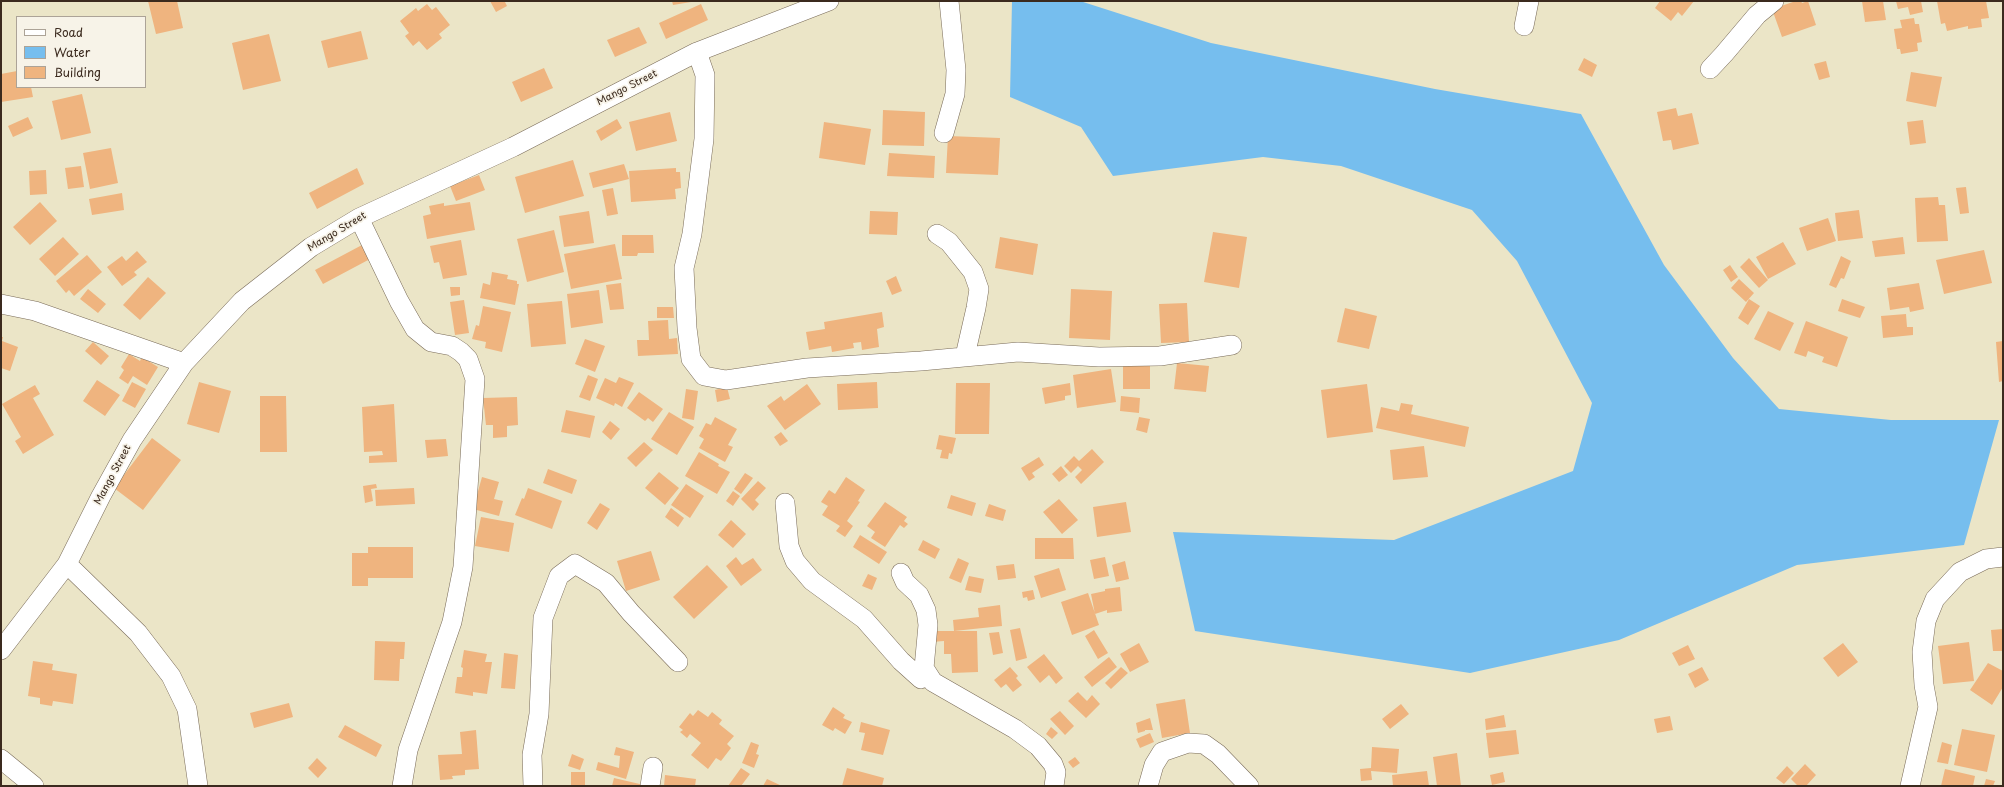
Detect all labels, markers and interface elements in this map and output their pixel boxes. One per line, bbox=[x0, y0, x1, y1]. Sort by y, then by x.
legend bbox=[16, 16, 146, 88]
text: Road bbox=[54, 23, 83, 41]
text: Water bbox=[54, 43, 90, 61]
text: Building bbox=[54, 63, 101, 81]
street label: Mango Street bbox=[595, 68, 659, 108]
street label: Mango Street bbox=[305, 210, 369, 254]
street label: Mango Street bbox=[92, 443, 134, 507]

